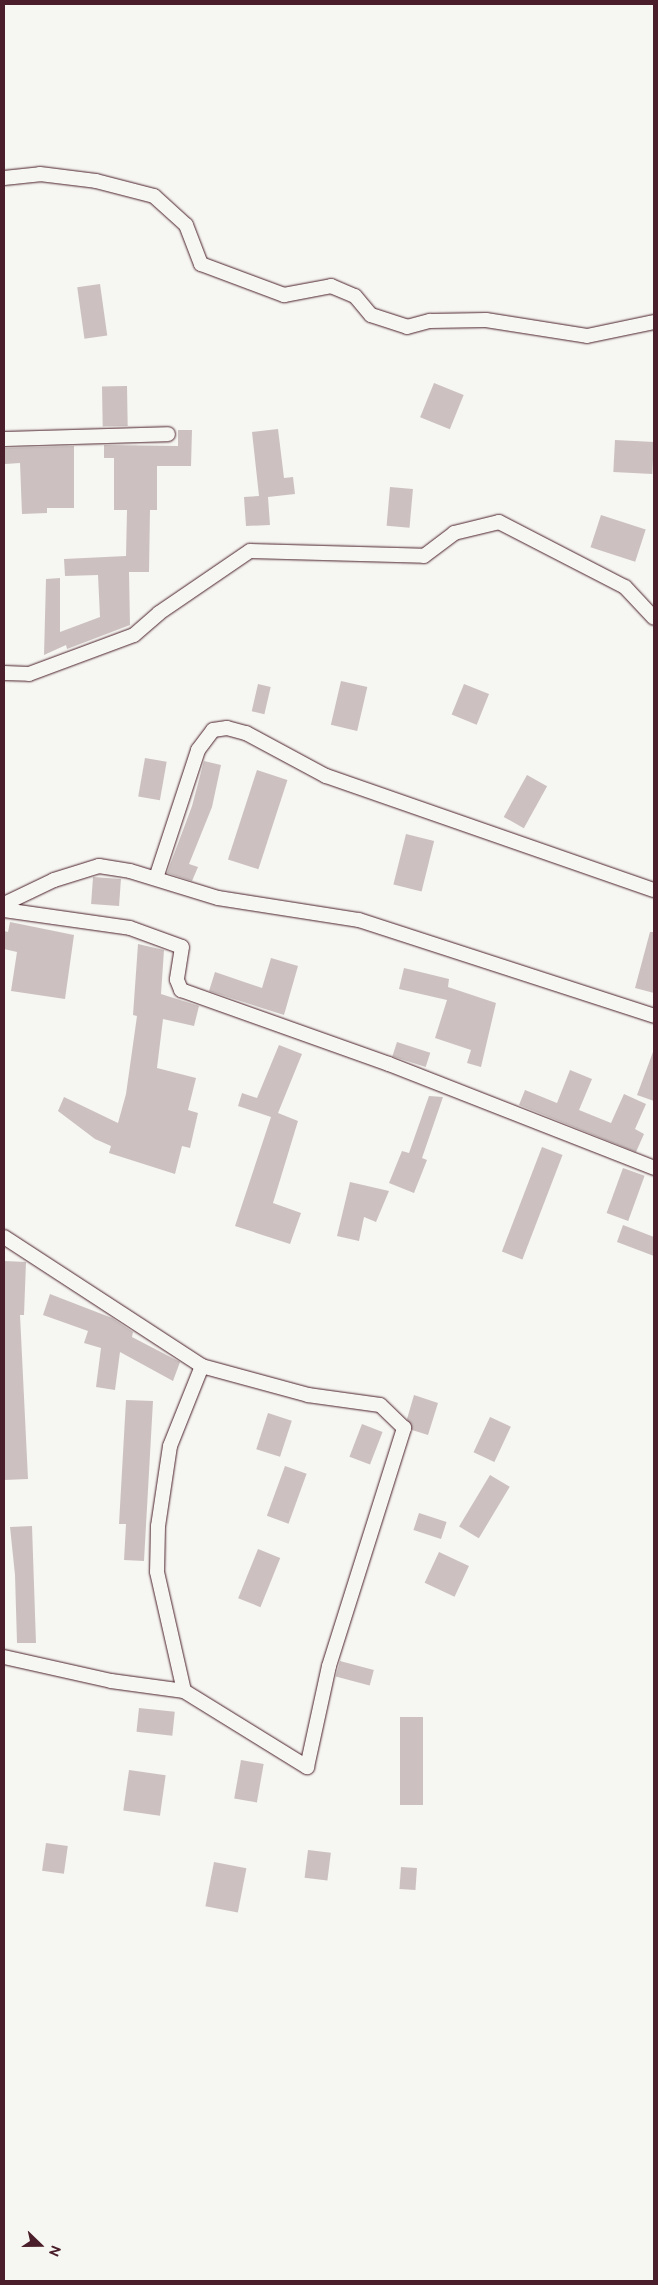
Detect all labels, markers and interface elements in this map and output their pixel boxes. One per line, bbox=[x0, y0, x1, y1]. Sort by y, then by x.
north arrow bbox=[15, 2220, 65, 2270]
text: N bbox=[45, 2243, 64, 2259]

